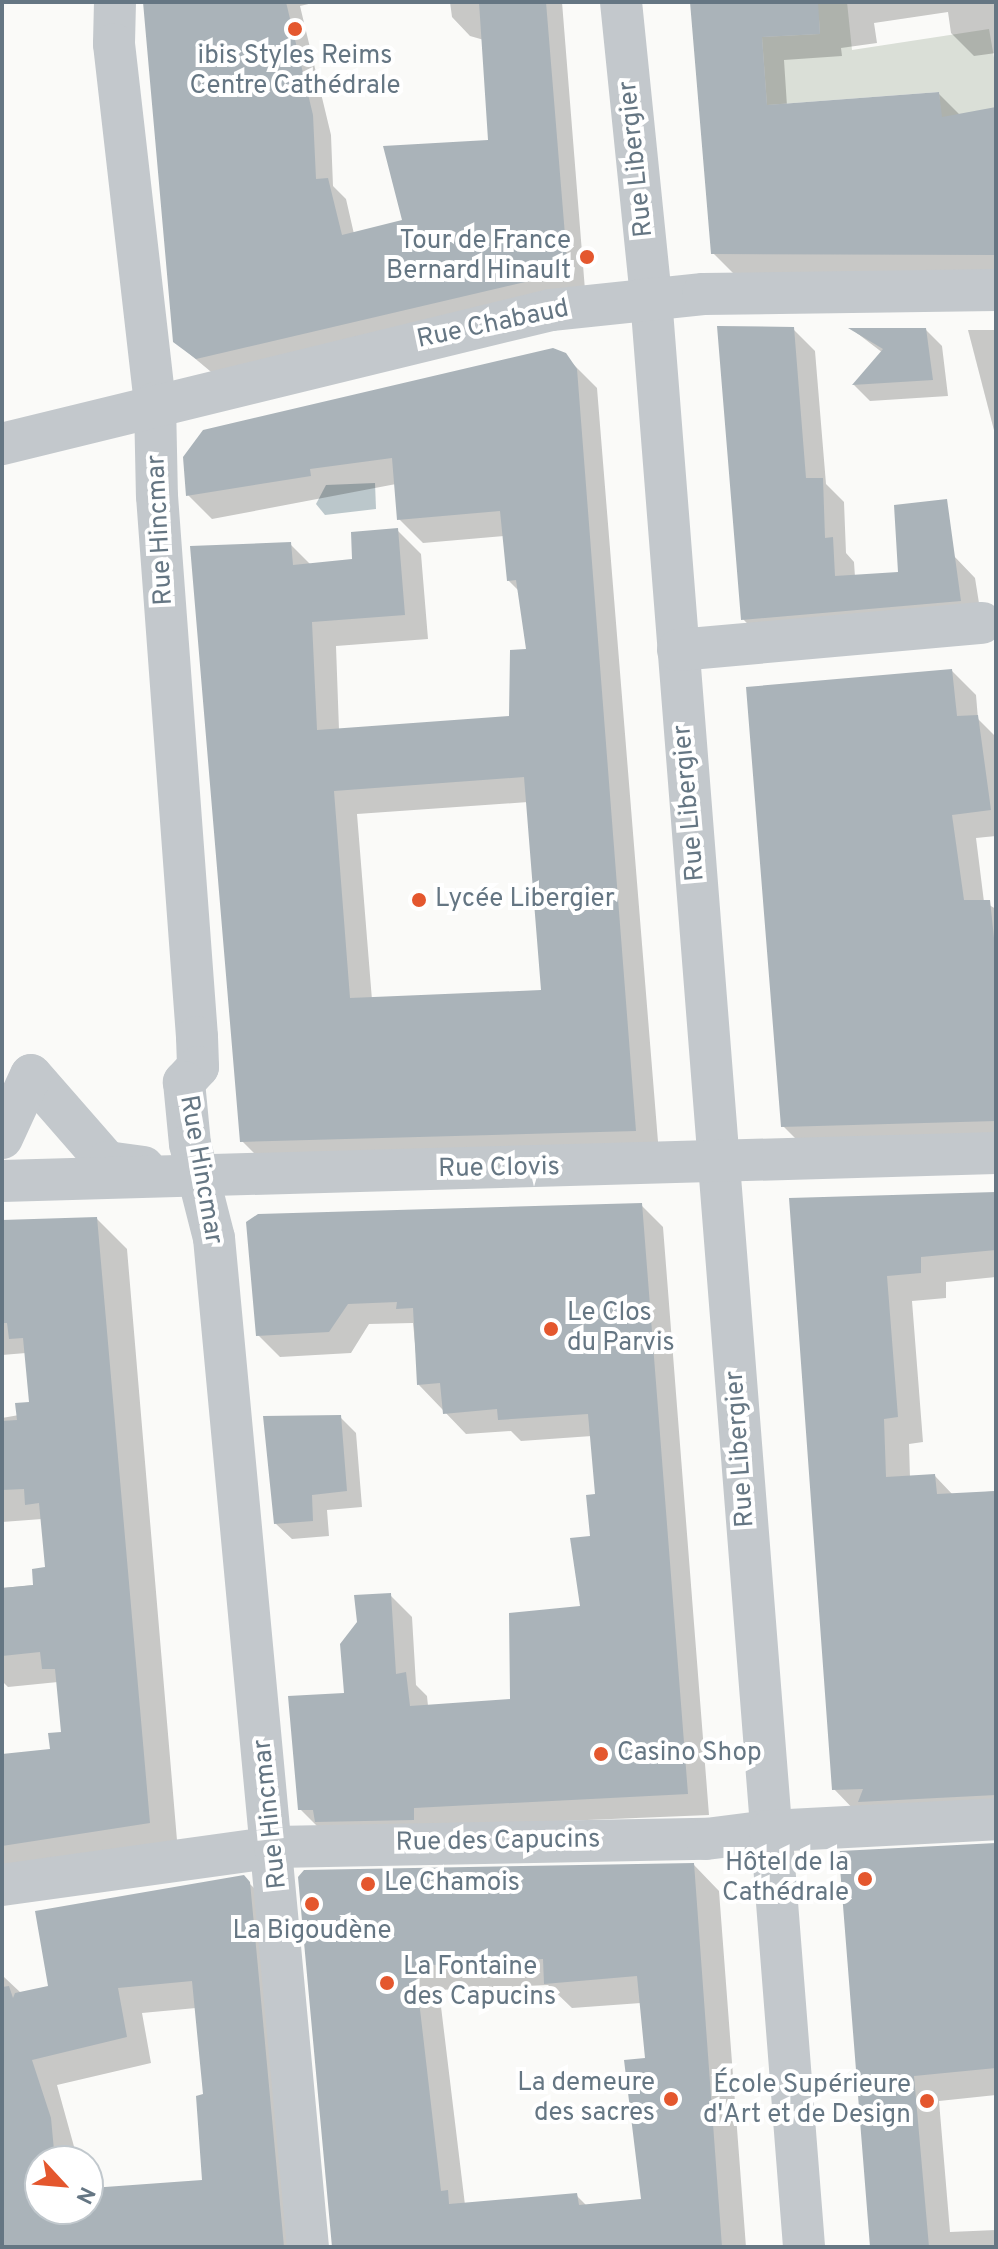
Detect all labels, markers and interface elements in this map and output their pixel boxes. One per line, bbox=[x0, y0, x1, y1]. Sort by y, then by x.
marker: ibis Styles Reims Centre Cathédrale bbox=[286, 20, 304, 38]
place label: ibis Styles Reims Centre Cathédrale bbox=[190, 41, 400, 102]
street label: Rue Libergier bbox=[613, 79, 661, 239]
place label: Tour de France Bernard Hinault bbox=[386, 226, 571, 288]
marker: Tour de France Bernard Hinault bbox=[578, 248, 596, 266]
street label: Rue Chabaud bbox=[414, 294, 572, 356]
street label: Rue Hincmar bbox=[141, 454, 181, 606]
street label: Rue Libergier bbox=[668, 723, 712, 883]
place label: Lycée Libergier bbox=[435, 884, 615, 916]
marker: Lycée Libergier bbox=[410, 891, 428, 909]
street label: Rue Hincmar bbox=[172, 1093, 228, 1247]
street label: Rue Clovis bbox=[438, 1152, 560, 1186]
place label: Le Clos du Parvis bbox=[567, 1298, 675, 1360]
marker: Le Clos du Parvis bbox=[542, 1320, 560, 1338]
street label: Rue Libergier bbox=[720, 1370, 762, 1528]
street label: Rue Hincmar bbox=[248, 1737, 294, 1891]
place label: Casino Shop bbox=[617, 1738, 762, 1770]
marker: Casino Shop bbox=[592, 1745, 610, 1763]
street label: Rue des Capucins bbox=[395, 1825, 601, 1859]
place label: Hôtel de la Cathédrale bbox=[722, 1848, 849, 1910]
place label: Le Chamois bbox=[384, 1868, 520, 1900]
marker: Hôtel de la Cathédrale bbox=[856, 1870, 874, 1888]
marker: Le Chamois bbox=[359, 1875, 377, 1893]
marker: La Bigoudène bbox=[303, 1895, 321, 1913]
place label: La Bigoudène bbox=[232, 1916, 392, 1948]
place label: La Fontaine des Capucins bbox=[403, 1952, 556, 2014]
marker: La Fontaine des Capucins bbox=[378, 1974, 396, 1992]
place label: La demeure des sacres bbox=[517, 2068, 655, 2130]
place label: École Supérieure d'Art et de Design bbox=[703, 2070, 911, 2132]
marker: La demeure des sacres bbox=[662, 2090, 680, 2108]
marker: École Supérieure d'Art et de Design bbox=[918, 2092, 936, 2110]
north arrow bbox=[24, 2145, 104, 2225]
text: N bbox=[69, 2182, 100, 2208]

